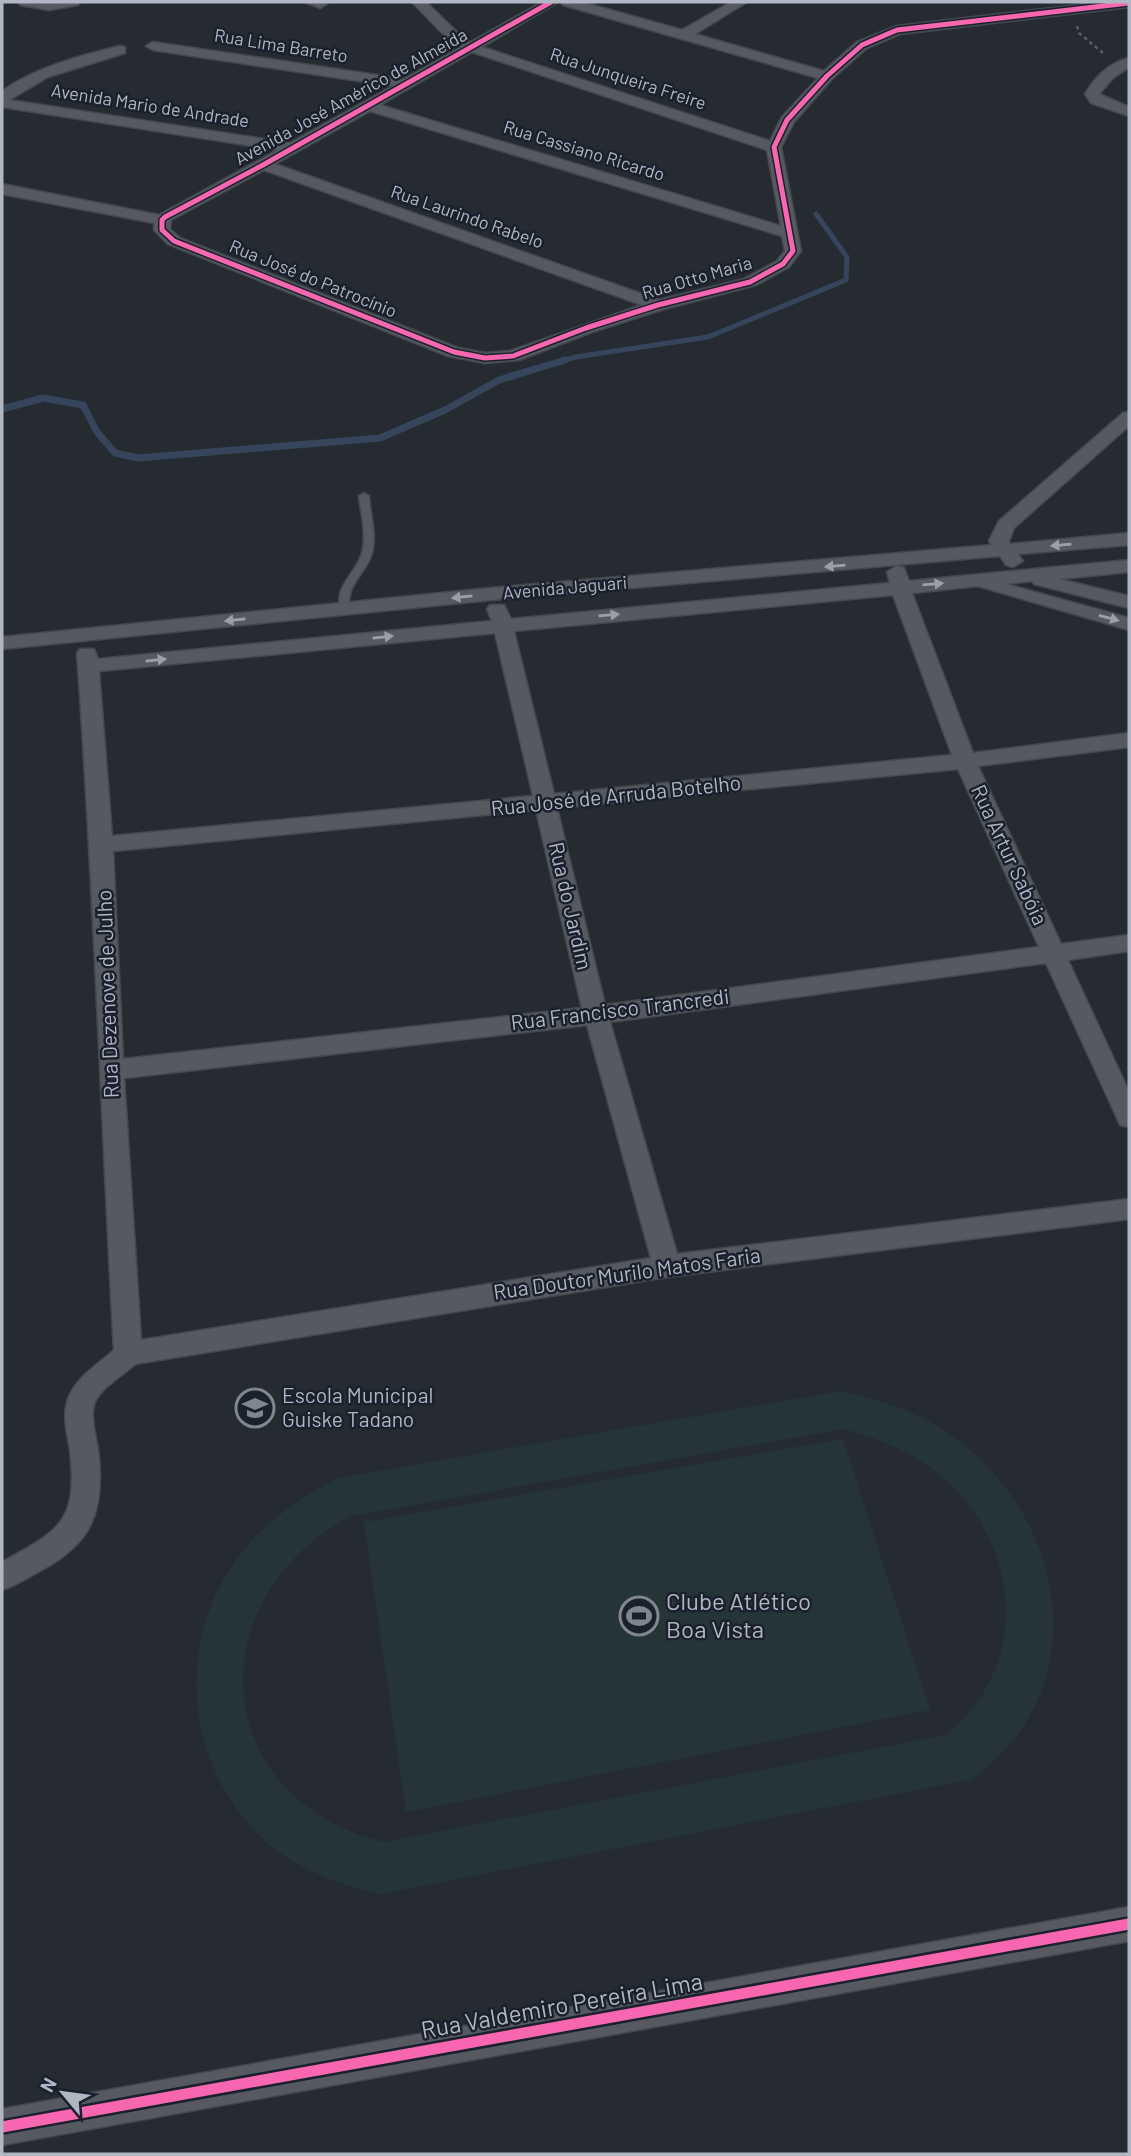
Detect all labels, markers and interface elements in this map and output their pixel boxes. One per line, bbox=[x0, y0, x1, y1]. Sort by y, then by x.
street label: Avenida José Américo de Almeida bbox=[230, 23, 471, 169]
street label: Rua Lima Barreto bbox=[213, 24, 350, 66]
street label: Rua Junqueira Freire bbox=[547, 42, 709, 114]
street label: Avenida Mario de Andrade bbox=[50, 78, 251, 132]
street label: Rua Cassiano Ricardo bbox=[501, 115, 668, 185]
street label: Rua Laurindo Rabelo bbox=[388, 180, 547, 252]
street label: Rua José do Patrocínio bbox=[226, 234, 400, 322]
street label: Rua Otto Maria bbox=[639, 251, 754, 303]
one-way arrow bbox=[1050, 540, 1072, 551]
one-way arrow bbox=[824, 561, 846, 572]
street label: Avenida Jaguari bbox=[502, 571, 628, 603]
one-way arrow bbox=[922, 578, 944, 589]
one-way arrow bbox=[450, 592, 472, 603]
one-way arrow bbox=[598, 609, 620, 620]
one-way arrow bbox=[1098, 613, 1120, 624]
one-way arrow bbox=[224, 615, 246, 626]
one-way arrow bbox=[372, 631, 394, 642]
one-way arrow bbox=[145, 654, 167, 665]
street label: Rua José de Arruda Botelho bbox=[490, 769, 742, 820]
street label: Rua Artur Sabóia bbox=[967, 780, 1054, 929]
street label: Rua do Jardim bbox=[545, 839, 598, 972]
street label: Rua Dezenove de Julho bbox=[90, 889, 123, 1099]
street label: Rua Francisco Trancredi bbox=[509, 983, 730, 1034]
street label: Rua Doutor Murilo Matos Faria bbox=[492, 1241, 762, 1304]
place label: Escola Municipal Guiske Tadano bbox=[282, 1382, 433, 1431]
school or university icon: Escola Municipal Guiske Tadano bbox=[234, 1387, 276, 1429]
place label: Clube Atlético Boa Vista bbox=[666, 1586, 811, 1643]
sports icon: Clube Atlético Boa Vista bbox=[618, 1595, 660, 1637]
street label: Rua Valdemiro Pereira Lima bbox=[419, 1965, 705, 2044]
north arrow bbox=[28, 2058, 98, 2128]
text: N bbox=[35, 2073, 61, 2096]

